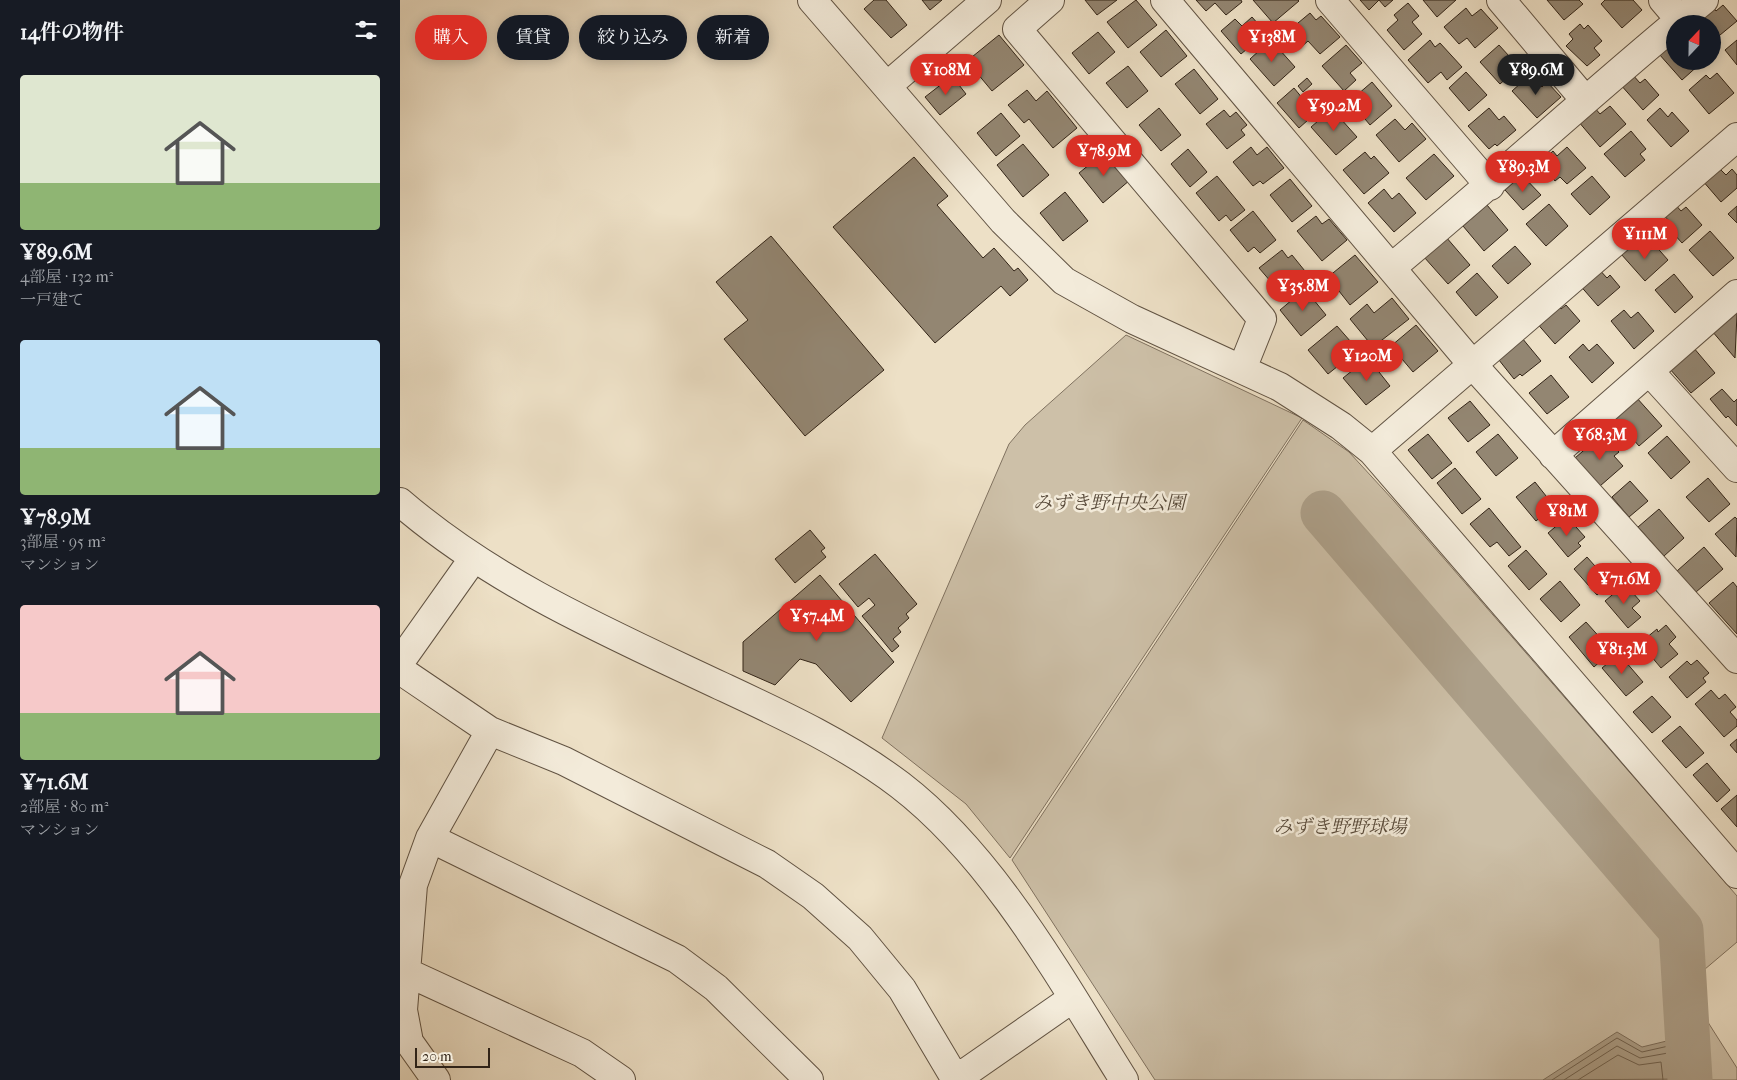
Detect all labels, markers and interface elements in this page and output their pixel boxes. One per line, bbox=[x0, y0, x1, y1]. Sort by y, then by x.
chip: 購入 bbox=[415, 15, 487, 60]
chip: 賃貸 bbox=[497, 15, 569, 60]
chip: 絞り込み bbox=[579, 15, 687, 60]
chip: 新着 bbox=[697, 15, 769, 60]
north arrow bbox=[1666, 15, 1721, 70]
map controls bbox=[1666, 15, 1721, 70]
icon: filters bbox=[352, 16, 380, 44]
text: 14件の物件 bbox=[20, 20, 124, 44]
pin: ¥138M bbox=[1237, 20, 1307, 63]
text: ¥138M bbox=[1248, 27, 1296, 46]
pin: ¥108M bbox=[911, 54, 981, 96]
pin: ¥89.6M bbox=[1495, 54, 1577, 96]
text: ¥108M bbox=[921, 60, 971, 79]
text: ¥89.6M bbox=[1508, 60, 1564, 79]
pin: ¥59.2M bbox=[1293, 90, 1375, 132]
text: ¥59.2M bbox=[1307, 96, 1361, 115]
icon: home bbox=[155, 108, 245, 198]
pin: ¥78.9M bbox=[1063, 134, 1145, 177]
text: ¥78.9M bbox=[1077, 141, 1131, 160]
pin: ¥89.3M bbox=[1482, 150, 1564, 193]
text: ¥89.3M bbox=[1496, 157, 1550, 176]
pin: ¥111M bbox=[1610, 218, 1680, 260]
text: ¥111M bbox=[1623, 224, 1667, 243]
text: ¥89.6M bbox=[20, 240, 93, 264]
text: 4部屋 · 132 m² bbox=[20, 267, 113, 286]
pin: ¥35.8M bbox=[1262, 270, 1344, 312]
text: ¥35.8M bbox=[1277, 276, 1329, 295]
text: 一戸建て bbox=[20, 290, 84, 309]
pin: ¥120M bbox=[1332, 340, 1402, 382]
text: ¥120M bbox=[1342, 346, 1392, 365]
icon: home bbox=[155, 373, 245, 463]
pin: ¥68.3M bbox=[1559, 418, 1641, 461]
text: ¥68.3M bbox=[1573, 425, 1627, 444]
park label: みずき野中央公園 bbox=[1033, 492, 1188, 514]
pin: ¥81M bbox=[1537, 494, 1597, 537]
text: ¥81M bbox=[1547, 501, 1587, 520]
text: ¥78.9M bbox=[20, 505, 91, 529]
text: 3部屋 · 95 m² bbox=[20, 532, 105, 551]
text: マンション bbox=[20, 555, 99, 574]
pin: ¥71.6M bbox=[1583, 562, 1665, 605]
text: ¥71.6M bbox=[1598, 569, 1650, 588]
pin: ¥57.4M bbox=[776, 600, 858, 642]
text: ¥57.4M bbox=[790, 606, 844, 625]
pin: ¥81.3M bbox=[1581, 632, 1663, 675]
icon: home bbox=[155, 638, 245, 728]
text: ¥81.3M bbox=[1597, 639, 1647, 658]
text: ¥71.6M bbox=[20, 770, 89, 794]
text: 2部屋 · 80 m² bbox=[20, 797, 108, 816]
park label: みずき野野球場 bbox=[1273, 816, 1408, 838]
text: マンション bbox=[20, 820, 99, 839]
scale bar bbox=[415, 1045, 490, 1068]
text: 20 m bbox=[422, 1048, 452, 1065]

